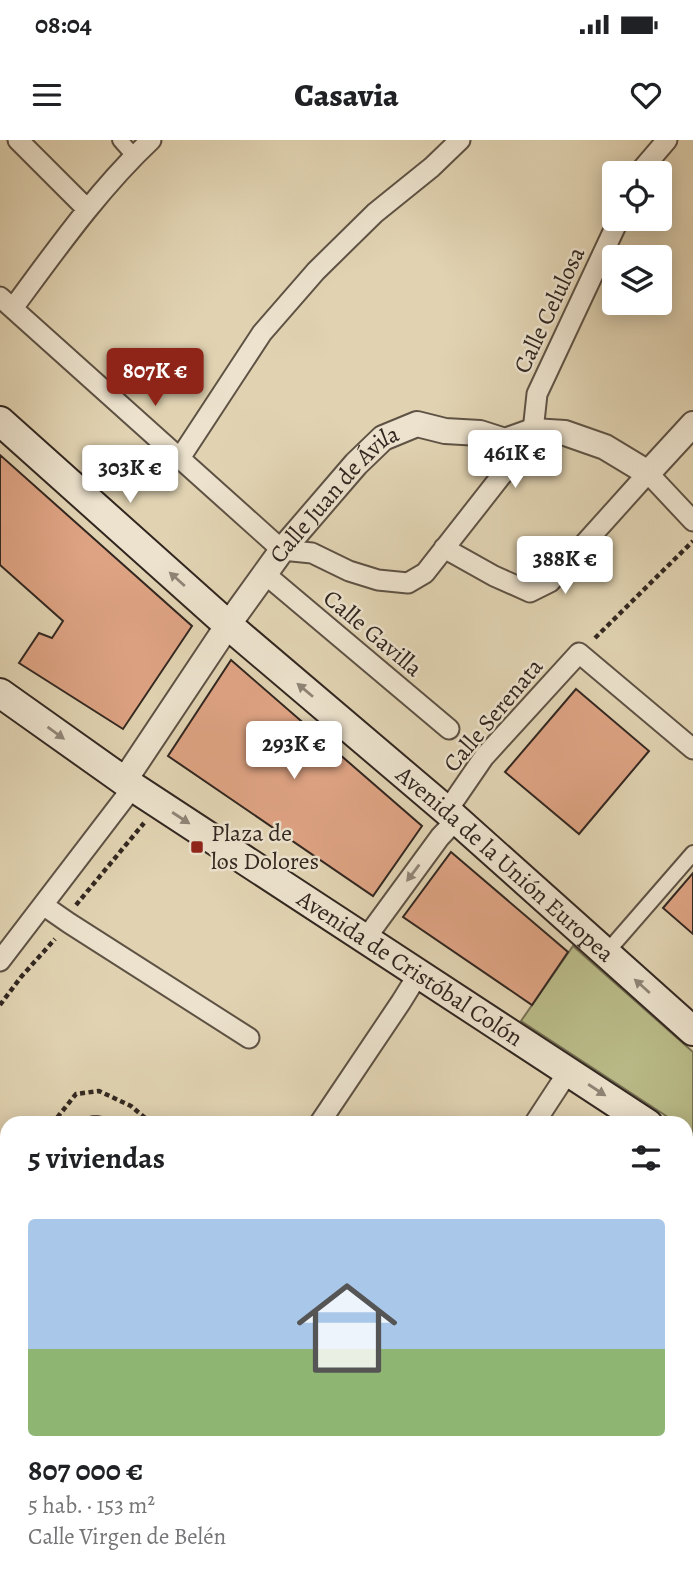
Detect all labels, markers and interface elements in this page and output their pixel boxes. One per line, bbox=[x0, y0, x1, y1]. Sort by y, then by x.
text: 08:04 bbox=[35, 7, 92, 42]
text: Casavia bbox=[294, 73, 399, 117]
icon: menu bbox=[28, 76, 66, 114]
icon: heart bbox=[627, 76, 665, 114]
map controls bbox=[602, 161, 672, 315]
button: locate bbox=[602, 161, 672, 231]
street label: Calle Celulosa bbox=[506, 241, 593, 378]
button: layers bbox=[602, 245, 672, 315]
pin: 807K € bbox=[98, 348, 212, 408]
text: 807K € bbox=[123, 355, 187, 386]
street label: Calle Juan de Ávila bbox=[262, 417, 404, 569]
pin: 461K € bbox=[458, 430, 572, 490]
text: 461K € bbox=[484, 437, 546, 468]
pin: 303K € bbox=[73, 446, 187, 505]
text: 303K € bbox=[98, 452, 162, 483]
pin: 388K € bbox=[508, 536, 622, 596]
text: 388K € bbox=[533, 543, 597, 574]
one-way arrow bbox=[168, 571, 186, 587]
street label: Calle Gavilla bbox=[317, 582, 430, 684]
street label: Calle Serenata bbox=[436, 651, 551, 779]
one-way arrow bbox=[296, 682, 314, 698]
pin: 293K € bbox=[237, 722, 351, 781]
one-way arrow bbox=[46, 725, 64, 740]
text: 293K € bbox=[262, 728, 326, 759]
street label: Avenida de la Unión Europea bbox=[389, 758, 622, 970]
one-way arrow bbox=[171, 812, 191, 825]
place label: Plaza de los Dolores bbox=[211, 817, 319, 877]
marker: Plaza de los Dolores bbox=[189, 839, 205, 855]
one-way arrow bbox=[406, 864, 420, 882]
street label: Avenida de Cristóbal Colón bbox=[290, 882, 529, 1054]
one-way arrow bbox=[634, 978, 651, 994]
one-way arrow bbox=[587, 1084, 607, 1097]
text: 5 viviendas bbox=[28, 1138, 165, 1178]
icon: filters bbox=[627, 1139, 665, 1177]
icon: home bbox=[284, 1265, 410, 1391]
text: 807 000 € bbox=[28, 1450, 143, 1490]
text: 5 hab. · 153 m² bbox=[28, 1490, 155, 1521]
text: Calle Virgen de Belén bbox=[28, 1521, 226, 1552]

